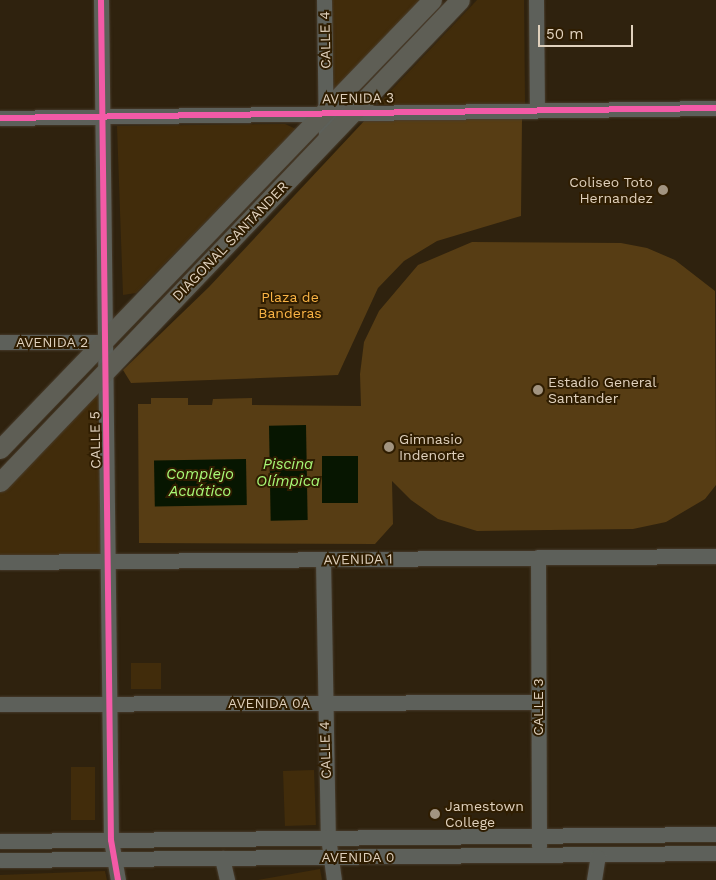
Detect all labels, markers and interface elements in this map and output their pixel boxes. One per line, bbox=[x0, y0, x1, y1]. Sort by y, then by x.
street label: CALLE 4 bbox=[316, 11, 334, 69]
scale bar bbox=[541, 15, 636, 47]
text: 50 m bbox=[546, 25, 583, 43]
street label: AVENIDA 3 bbox=[321, 89, 395, 107]
place label: Coliseo Toto Hernandez bbox=[569, 174, 653, 206]
street label: DIAGONAL SANTANDER bbox=[168, 178, 292, 304]
marker: Coliseo Toto Hernandez bbox=[657, 184, 669, 196]
park label: Plaza de Banderas bbox=[258, 289, 322, 322]
street label: AVENIDA 2 bbox=[16, 334, 88, 350]
place label: Estadio General Santander bbox=[548, 374, 656, 407]
marker: Estadio General Santander bbox=[532, 384, 544, 396]
street label: CALLE 5 bbox=[86, 411, 104, 469]
place label: Gimnasio Indenorte bbox=[399, 431, 465, 464]
marker: Gimnasio Indenorte bbox=[383, 441, 395, 453]
water label: Piscina Olímpica bbox=[256, 455, 320, 490]
water label: Complejo Acuático bbox=[166, 465, 234, 500]
street label: AVENIDA 1 bbox=[323, 550, 393, 568]
street label: CALLE 3 bbox=[530, 678, 546, 736]
street label: AVENIDA 0A bbox=[228, 695, 310, 711]
street label: CALLE 4 bbox=[316, 721, 334, 779]
place label: Jamestown College bbox=[445, 798, 524, 830]
marker: Jamestown College bbox=[429, 808, 441, 820]
street label: AVENIDA 0 bbox=[321, 849, 395, 865]

